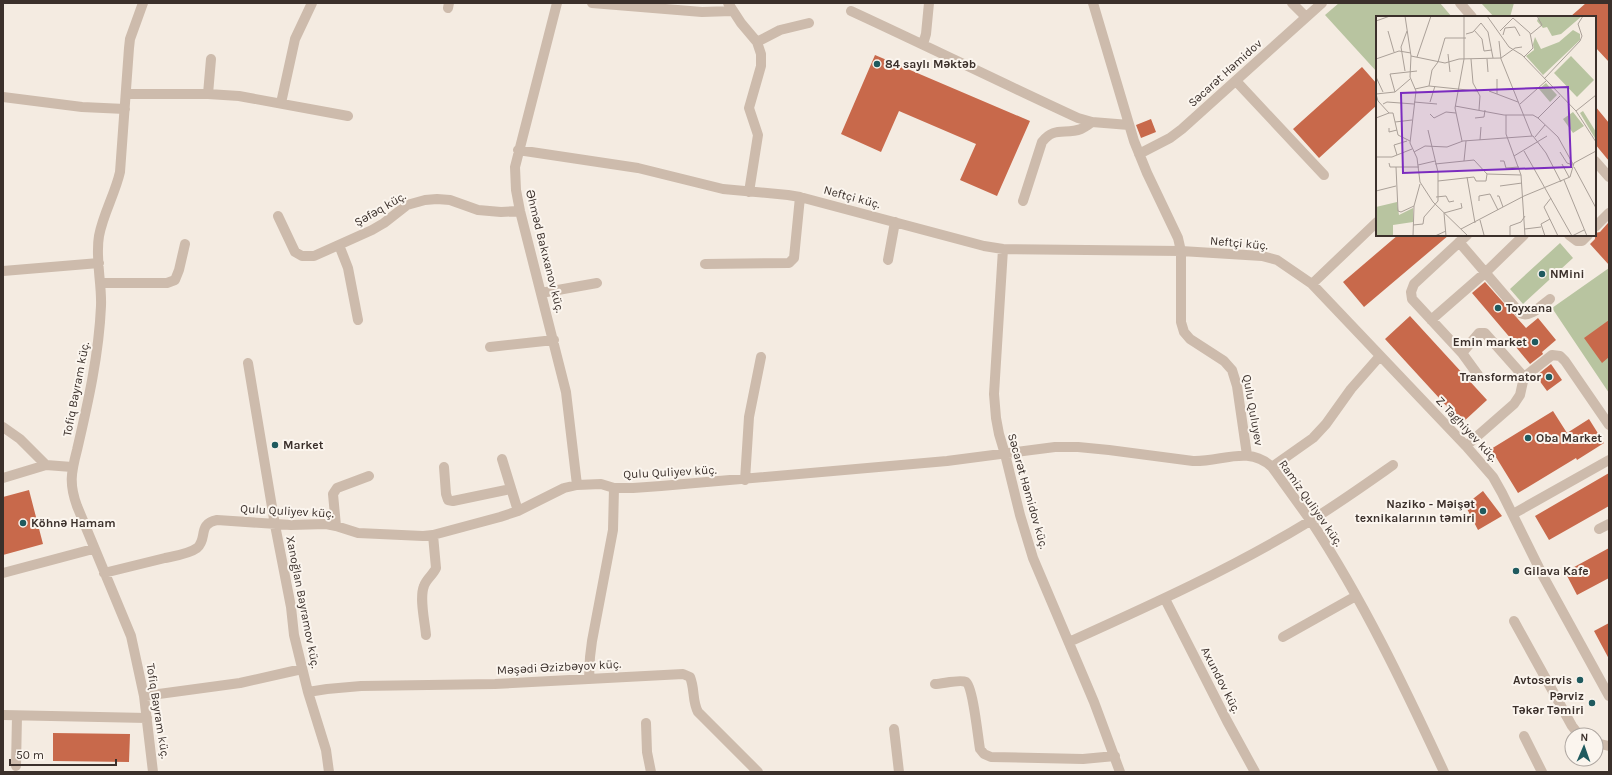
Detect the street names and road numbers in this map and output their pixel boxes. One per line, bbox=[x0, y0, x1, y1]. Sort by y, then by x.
street label: Səcarət Həmidov bbox=[1185, 36, 1265, 110]
street label: Neftçi küç. bbox=[822, 183, 882, 211]
street label: Əhməd Bakıxanov küç. bbox=[523, 188, 567, 314]
street label: Şəfəq küç. bbox=[352, 189, 408, 229]
street label: Neftçi küç. bbox=[1210, 233, 1268, 253]
street label: Tofiq Bayram küç. bbox=[60, 340, 92, 438]
street label: Qulu Quluyev bbox=[1240, 373, 1266, 447]
street label: Z. Taghiyev küç. bbox=[1433, 393, 1501, 465]
street label: Səcarət Həmidov küç. bbox=[1005, 432, 1051, 550]
street label: Ramiz Quliyev küç. bbox=[1276, 457, 1346, 549]
street label: Qulu Quliyev küç. bbox=[623, 463, 717, 481]
street label: Qulu Quliyev küç. bbox=[240, 502, 334, 520]
street label: Xanoğlan Bayramov küç. bbox=[283, 535, 323, 669]
street label: Axundov küç. bbox=[1198, 645, 1244, 715]
street label: Məşədi Əzizbəyov küç. bbox=[496, 657, 622, 677]
street label: Tofiq Bayram küç. bbox=[144, 662, 172, 760]

